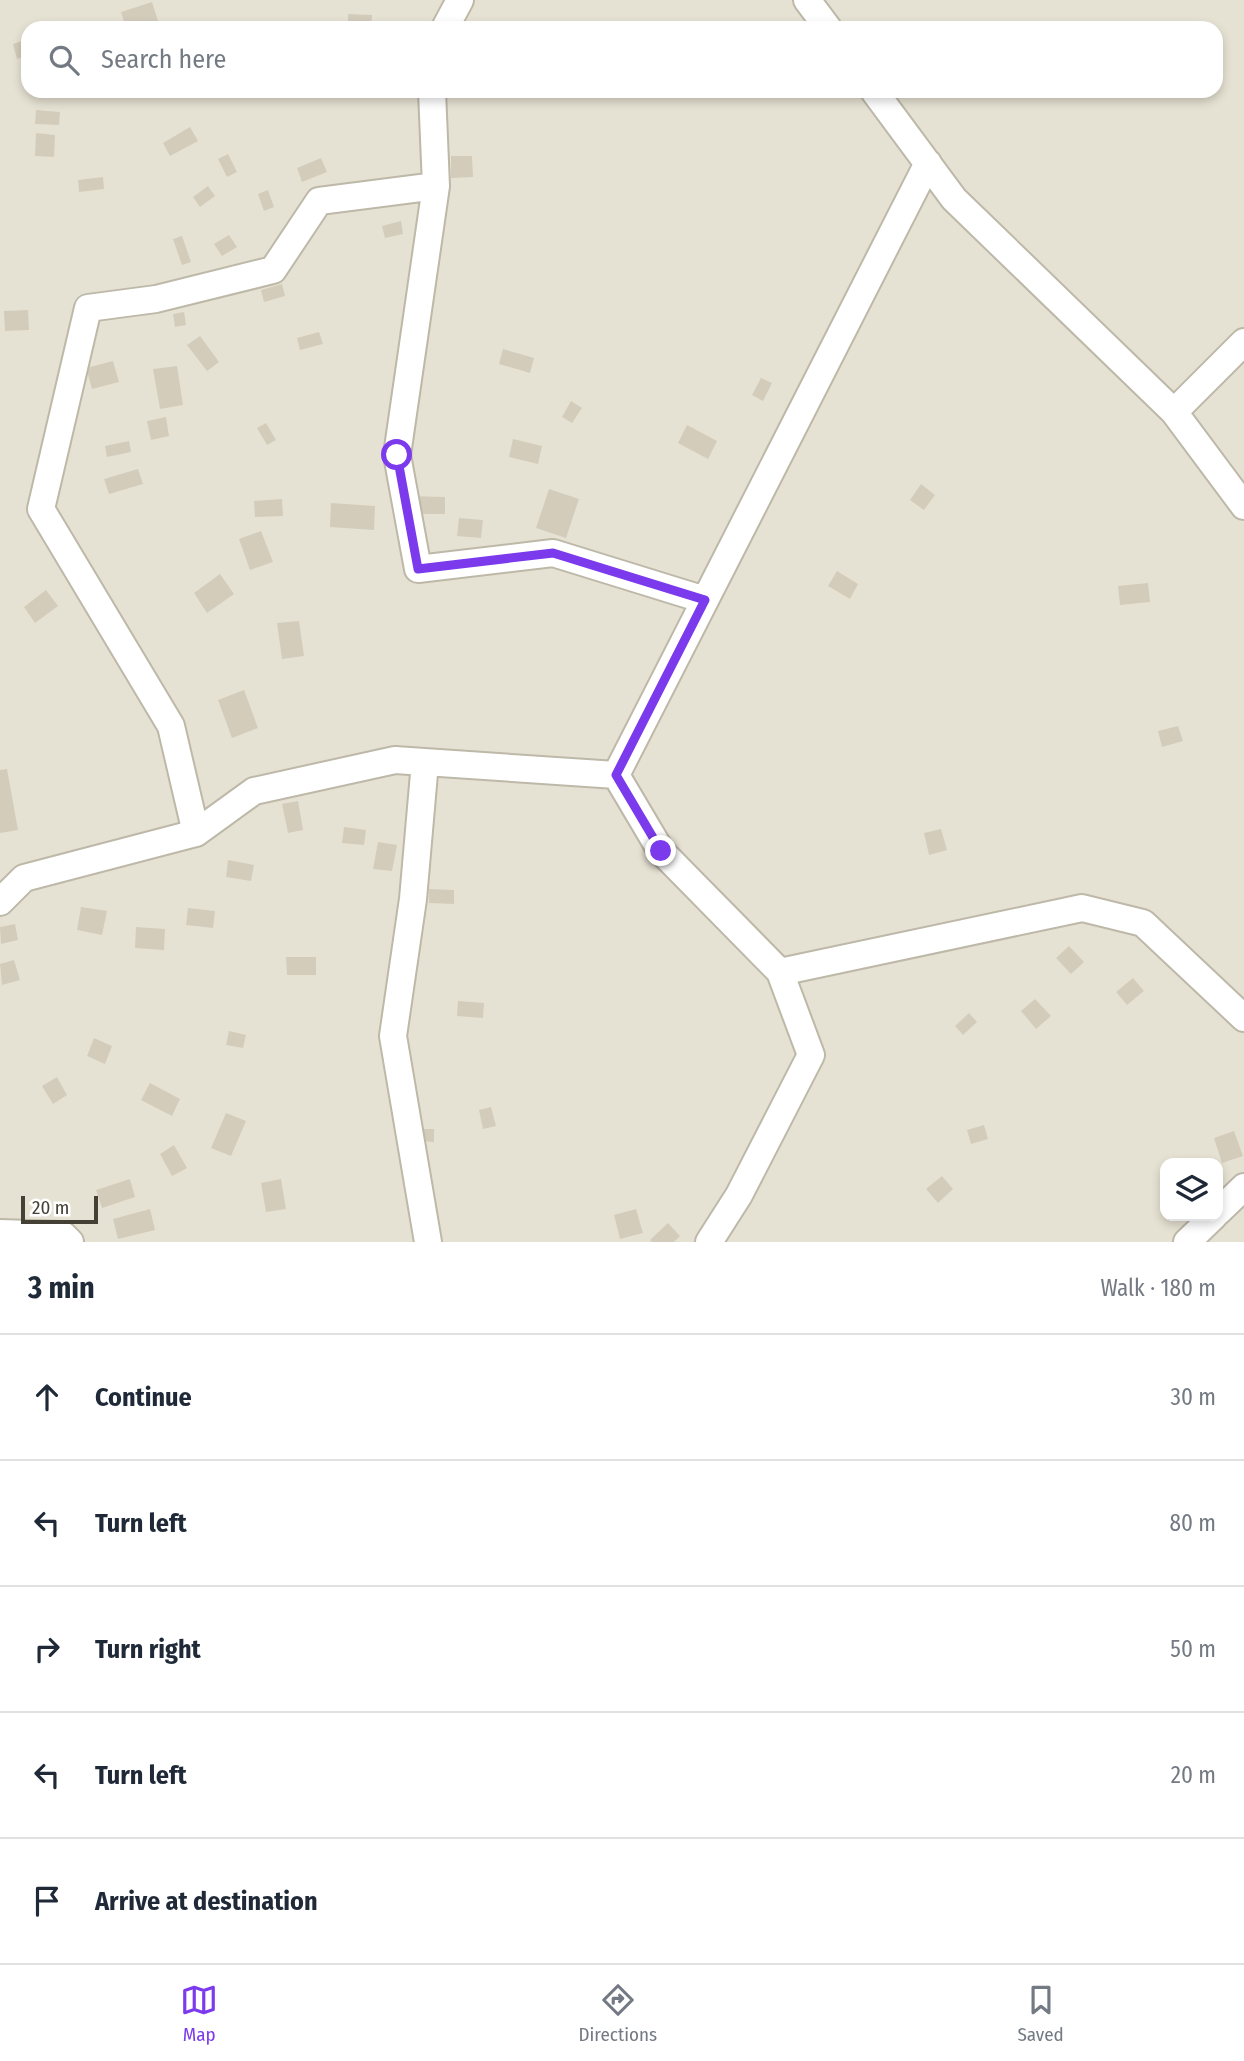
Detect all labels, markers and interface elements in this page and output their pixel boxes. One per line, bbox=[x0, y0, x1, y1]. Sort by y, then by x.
search box bbox=[21, 21, 1223, 98]
icon: search bbox=[45, 41, 83, 79]
text: Search here bbox=[101, 44, 226, 75]
route start bbox=[381, 439, 412, 470]
route end bbox=[645, 835, 676, 866]
map controls bbox=[1160, 1158, 1223, 1221]
button: layers bbox=[1160, 1158, 1223, 1221]
scale bar bbox=[21, 1193, 98, 1225]
text: 20 m bbox=[32, 1196, 69, 1219]
text: 3 min bbox=[28, 1270, 95, 1306]
text: Walk · 180 m bbox=[1100, 1274, 1216, 1302]
icon: ahead bbox=[28, 1378, 66, 1416]
text: Continue bbox=[95, 1382, 192, 1413]
text: 30 m bbox=[1171, 1383, 1216, 1411]
icon: left bbox=[28, 1504, 66, 1542]
text: Turn left bbox=[95, 1508, 187, 1539]
text: 80 m bbox=[1169, 1509, 1216, 1537]
icon: right bbox=[28, 1630, 66, 1668]
text: Turn right bbox=[95, 1634, 201, 1665]
text: 50 m bbox=[1170, 1635, 1216, 1663]
icon: left bbox=[28, 1756, 66, 1794]
text: Turn left bbox=[95, 1760, 187, 1791]
text: 20 m bbox=[1171, 1761, 1216, 1789]
icon: arrive bbox=[28, 1882, 66, 1920]
text: Arrive at destination bbox=[95, 1886, 318, 1917]
tab: Map bbox=[180, 1981, 218, 2046]
tab: Directions bbox=[578, 1981, 657, 2046]
tab: Saved bbox=[1017, 1981, 1064, 2046]

